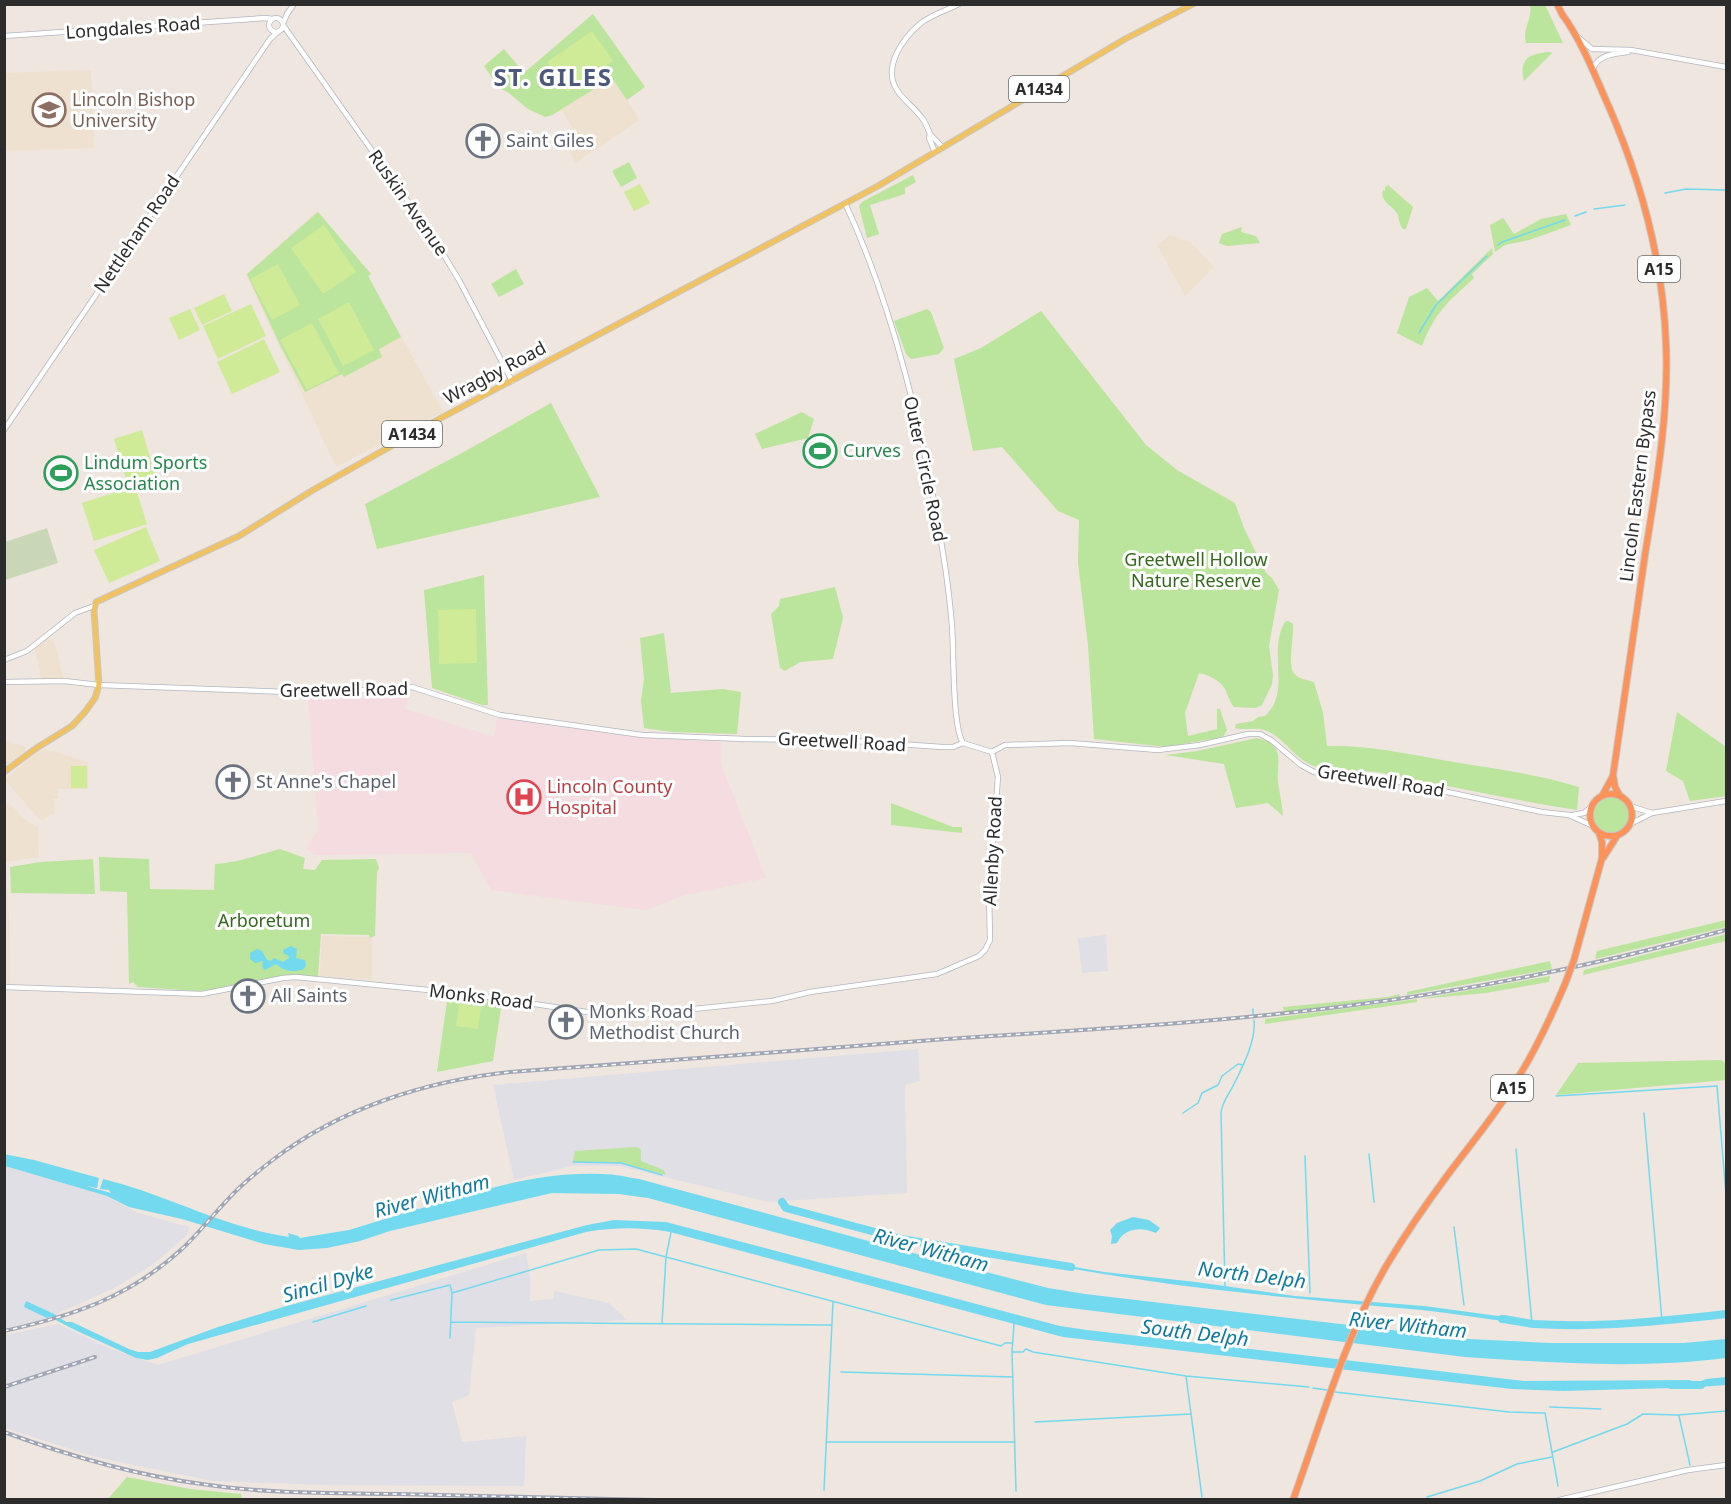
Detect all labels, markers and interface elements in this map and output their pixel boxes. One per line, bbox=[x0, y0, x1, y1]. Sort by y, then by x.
street label: Longdales Road bbox=[65, 10, 201, 44]
district label: ST. GILES bbox=[494, 60, 612, 93]
road number: A1434 bbox=[1009, 76, 1069, 102]
place label: Lincoln Bishop University bbox=[72, 87, 195, 132]
school or university icon: Lincoln Bishop University bbox=[31, 92, 67, 128]
church icon: Saint Giles bbox=[465, 123, 501, 159]
place label: Saint Giles bbox=[506, 128, 594, 152]
street label: Ruskin Avenue bbox=[363, 145, 454, 260]
street label: Nettleham Road bbox=[88, 170, 185, 297]
road number: A15 bbox=[1638, 256, 1680, 282]
street label: Wragby Road bbox=[439, 335, 550, 409]
street label: Lincoln Eastern Bypass bbox=[1613, 389, 1661, 583]
street label: Outer Circle Road bbox=[899, 394, 953, 544]
road number: A1434 bbox=[382, 421, 442, 447]
sports icon: Curves bbox=[802, 433, 838, 469]
place label: Curves bbox=[843, 438, 901, 462]
place label: Lindum Sports Association bbox=[84, 450, 207, 495]
sports icon: Lindum Sports Association bbox=[43, 455, 79, 491]
park label: Greetwell Hollow Nature Reserve bbox=[1124, 547, 1268, 592]
street label: Greetwell Road bbox=[280, 676, 408, 702]
street label: Greetwell Road bbox=[777, 726, 907, 756]
street label: Greetwell Road bbox=[1316, 758, 1447, 802]
church icon: St Anne's Chapel bbox=[215, 764, 251, 800]
place label: St Anne's Chapel bbox=[256, 769, 396, 793]
place label: Lincoln County Hospital bbox=[547, 774, 673, 819]
hospital icon: Lincoln County Hospital bbox=[506, 779, 542, 815]
street label: Allenby Road bbox=[977, 795, 1007, 906]
park label: Arboretum bbox=[218, 908, 310, 932]
church icon: All Saints bbox=[230, 978, 266, 1014]
street label: Monks Road bbox=[428, 978, 534, 1014]
place label: All Saints bbox=[271, 983, 347, 1007]
place label: Monks Road Methodist Church bbox=[589, 999, 740, 1044]
church icon: Monks Road Methodist Church bbox=[548, 1004, 584, 1040]
road number: A15 bbox=[1491, 1075, 1533, 1101]
water label: River Witham bbox=[371, 1167, 493, 1224]
water label: River Witham bbox=[870, 1221, 992, 1278]
water label: North Delph bbox=[1197, 1254, 1308, 1295]
water label: Sincil Dyke bbox=[279, 1257, 377, 1308]
water label: River Witham bbox=[1348, 1305, 1468, 1344]
water label: South Delph bbox=[1140, 1313, 1250, 1352]

